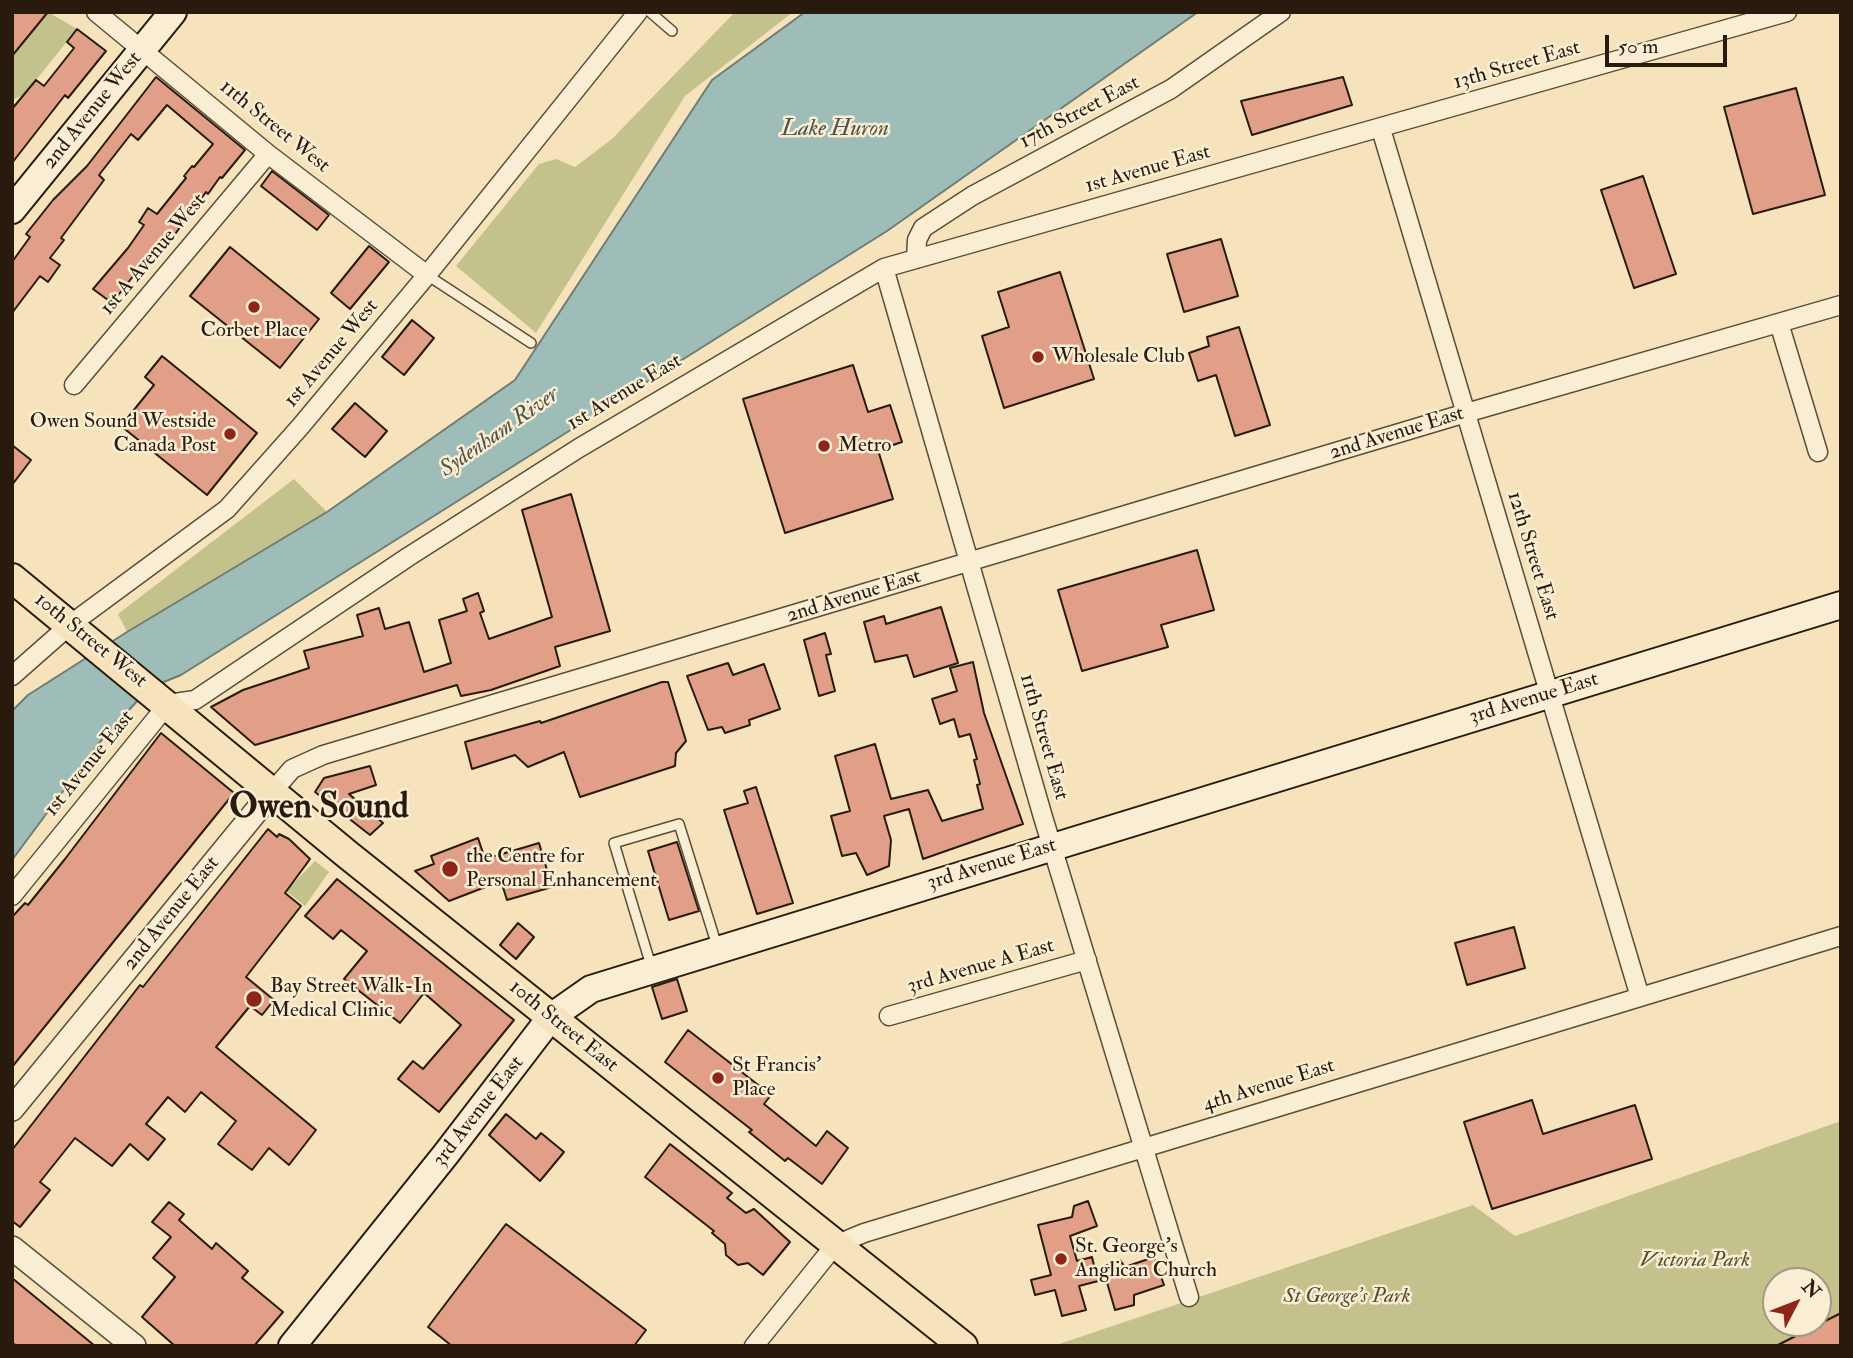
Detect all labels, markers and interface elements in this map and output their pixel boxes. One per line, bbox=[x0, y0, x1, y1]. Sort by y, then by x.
scale bar bbox=[1608, 21, 1730, 65]
text: 50 m bbox=[1618, 33, 1659, 60]
street label: 13th Street East bbox=[1451, 36, 1583, 96]
street label: 2nd Avenue West bbox=[38, 47, 148, 175]
street label: 17th Street East bbox=[1016, 71, 1144, 155]
street label: 11th Street West bbox=[214, 75, 334, 179]
water label: Lake Huron bbox=[781, 116, 889, 144]
street label: 1st Avenue East bbox=[1083, 140, 1213, 200]
street label: 1st A Avenue West bbox=[96, 189, 212, 321]
street label: 1st Avenue West bbox=[279, 295, 385, 413]
marker: Corbet Place bbox=[246, 299, 262, 315]
place label: Corbet Place bbox=[200, 318, 308, 344]
place label: Wholesale Club bbox=[1052, 344, 1185, 370]
street label: 1st Avenue East bbox=[563, 349, 687, 437]
marker: Wholesale Club bbox=[1030, 349, 1046, 365]
water label: Sydenham River bbox=[435, 382, 565, 484]
street label: 2nd Avenue East bbox=[1327, 402, 1467, 466]
place label: Owen Sound Westside Canada Post bbox=[30, 409, 216, 459]
marker: Owen Sound Westside Canada Post bbox=[222, 426, 238, 442]
place label: Metro bbox=[838, 433, 891, 459]
marker: Metro bbox=[816, 438, 832, 454]
street label: 12th Street East bbox=[1500, 489, 1564, 623]
street label: 2nd Avenue East bbox=[784, 565, 924, 629]
street label: 10th Street West bbox=[29, 588, 151, 694]
street label: 3rd Avenue East bbox=[1466, 667, 1602, 731]
street label: 11th Street East bbox=[1013, 671, 1073, 803]
street label: 1st Avenue East bbox=[40, 706, 140, 822]
district label: Owen Sound bbox=[229, 788, 409, 830]
street label: 3rd Avenue East bbox=[924, 833, 1060, 897]
place label: the Centre for Personal Enhancement bbox=[466, 844, 657, 894]
street label: 2nd Avenue East bbox=[118, 852, 226, 976]
marker: the Centre for Personal Enhancement bbox=[440, 859, 460, 879]
street label: 3rd Avenue A East bbox=[905, 934, 1057, 1000]
place label: Bay Street Walk-In Medical Clinic bbox=[270, 974, 433, 1024]
street label: 10th Street East bbox=[503, 975, 623, 1079]
marker: Bay Street Walk-In Medical Clinic bbox=[244, 989, 264, 1009]
street label: 3rd Avenue East bbox=[428, 1052, 530, 1172]
place label: St Francis' Place bbox=[732, 1053, 821, 1103]
street label: 4th Avenue East bbox=[1200, 1054, 1338, 1118]
marker: St Francis' Place bbox=[710, 1070, 726, 1086]
place label: St. George's Anglican Church bbox=[1075, 1234, 1217, 1284]
park label: Victoria Park bbox=[1640, 1248, 1750, 1274]
marker: St. George's Anglican Church bbox=[1053, 1251, 1069, 1267]
north arrow bbox=[1762, 1267, 1832, 1337]
text: N bbox=[1797, 1275, 1826, 1304]
park label: St George's Park bbox=[1284, 1284, 1410, 1310]

